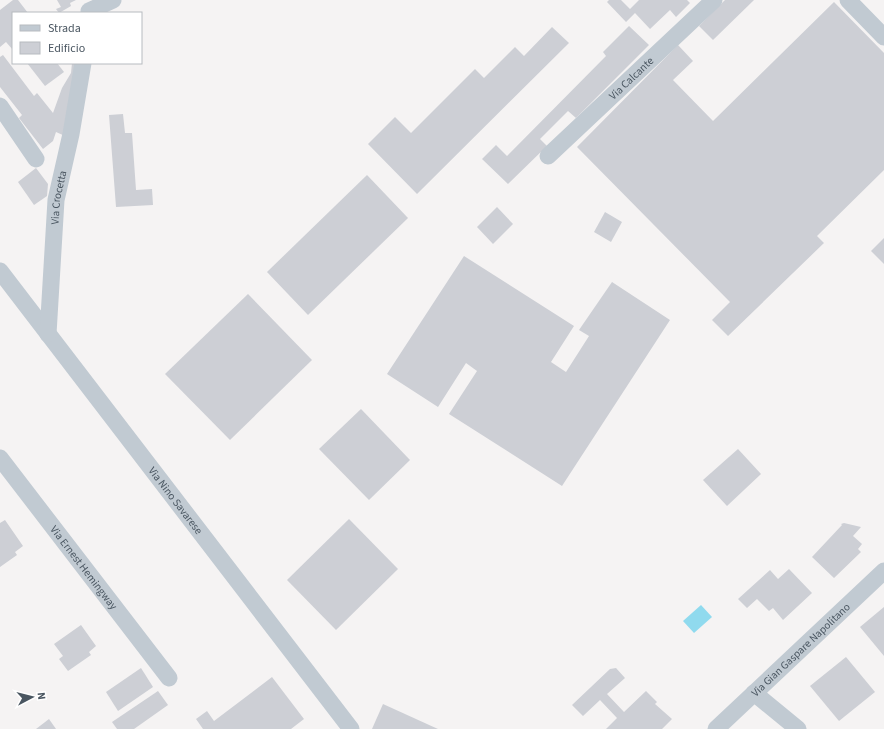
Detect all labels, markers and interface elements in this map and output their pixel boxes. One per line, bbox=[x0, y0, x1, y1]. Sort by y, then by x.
legend bbox=[12, 12, 142, 64]
text: Strada bbox=[48, 20, 81, 37]
text: Edificio bbox=[48, 40, 85, 57]
street label: Via Calcante bbox=[605, 53, 657, 103]
street label: Via Crocetta bbox=[47, 169, 70, 225]
street label: Via Nino Savarese bbox=[145, 464, 207, 538]
street label: Via Ernest Hemingway bbox=[47, 522, 121, 613]
street label: Via Gian Gaspare Napolitano bbox=[748, 599, 853, 700]
north arrow bbox=[12, 677, 52, 717]
text: N bbox=[34, 691, 49, 700]

